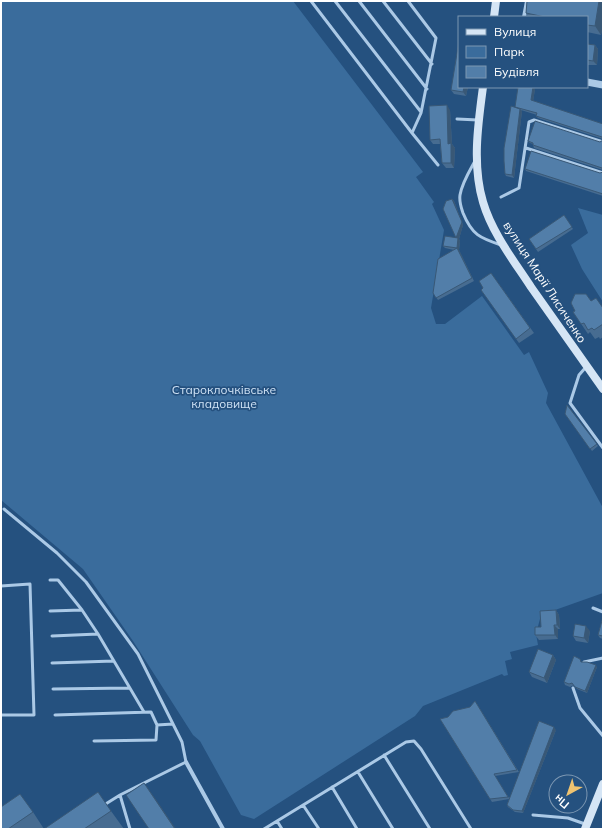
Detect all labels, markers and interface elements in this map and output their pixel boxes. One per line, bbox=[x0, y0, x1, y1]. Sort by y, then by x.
legend bbox=[458, 16, 588, 88]
text: Вулиця bbox=[494, 24, 536, 39]
text: Парк bbox=[494, 44, 525, 59]
text: Будівля bbox=[494, 64, 539, 79]
street label: вулиця Марії Лисиченко bbox=[500, 219, 590, 345]
park label: Староклочківське кладовище bbox=[172, 382, 277, 411]
north arrow bbox=[548, 774, 588, 814]
text: Пн bbox=[551, 791, 572, 812]

